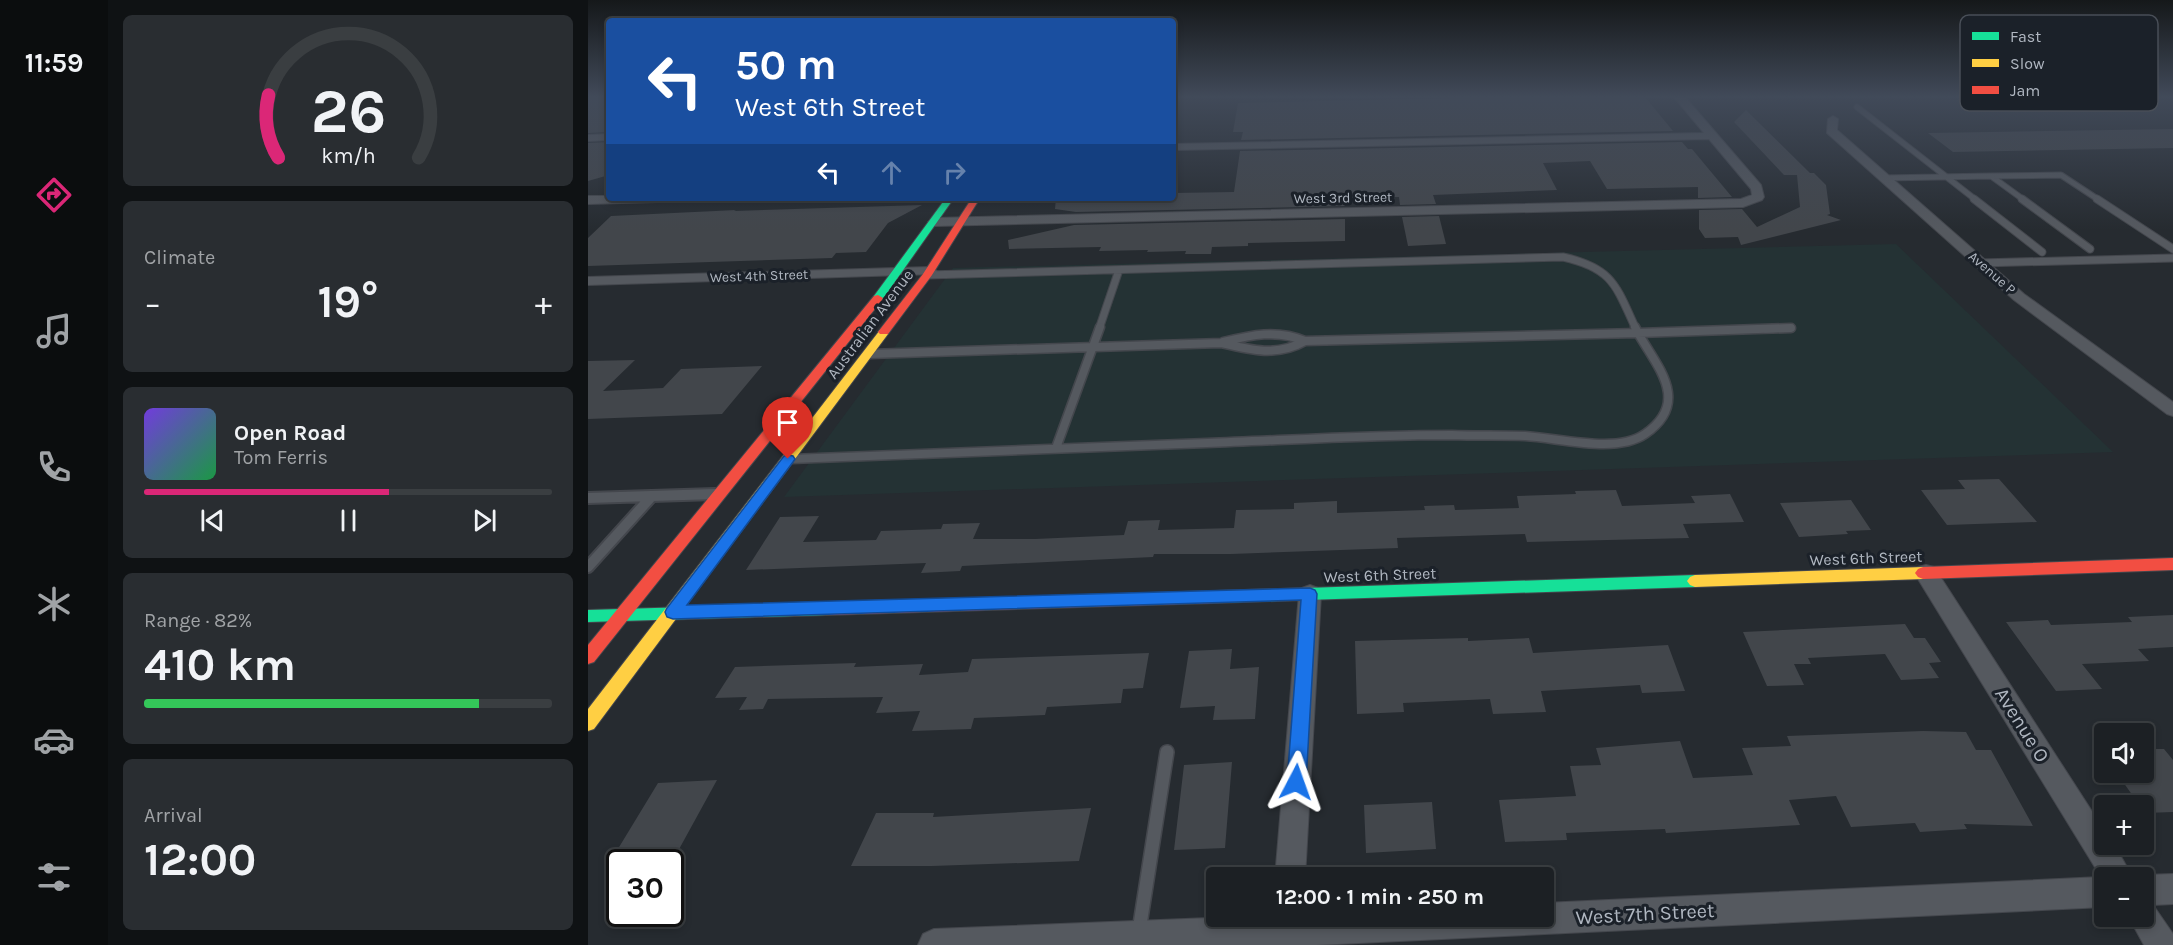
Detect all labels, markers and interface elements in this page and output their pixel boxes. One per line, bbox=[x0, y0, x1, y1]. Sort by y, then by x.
legend bbox=[1960, 15, 2158, 111]
text: Fast bbox=[2010, 27, 2041, 46]
text: 50 m bbox=[735, 40, 837, 90]
icon: left bbox=[636, 42, 714, 120]
text: 11:59 bbox=[25, 47, 83, 79]
text: Slow bbox=[2010, 54, 2045, 73]
text: 26 bbox=[310, 75, 386, 148]
text: Jam bbox=[2010, 81, 2040, 100]
text: West 6th Street bbox=[735, 91, 925, 123]
text: km/h bbox=[321, 143, 375, 168]
icon: left bbox=[812, 156, 845, 189]
icon: ahead bbox=[875, 156, 908, 189]
icon: right bbox=[938, 156, 971, 189]
icon: directions bbox=[33, 174, 75, 216]
street label: West 3rd Street bbox=[1294, 189, 1392, 207]
text: Climate bbox=[144, 246, 215, 269]
street label: Avenue P bbox=[1965, 248, 2019, 298]
street label: West 4th Street bbox=[709, 266, 809, 286]
street label: Australian Avenue bbox=[823, 266, 917, 382]
text: 19° bbox=[318, 276, 378, 328]
text: − bbox=[144, 284, 161, 322]
text: + bbox=[535, 284, 552, 322]
icon: music bbox=[33, 310, 75, 352]
pin bbox=[762, 397, 813, 459]
icon: arrive bbox=[771, 406, 804, 439]
text: Open Road bbox=[234, 420, 346, 446]
icon: phone bbox=[33, 446, 75, 488]
text: Tom Ferris bbox=[234, 446, 328, 469]
icon: previous bbox=[196, 504, 229, 537]
icon: pause bbox=[332, 504, 365, 537]
icon: next bbox=[468, 504, 501, 537]
street label: West 6th Street bbox=[1809, 547, 1923, 569]
street label: West 6th Street bbox=[1323, 564, 1437, 586]
icon: climate bbox=[33, 583, 75, 625]
text: Range · 82% bbox=[144, 609, 252, 632]
text: 410 km bbox=[144, 639, 296, 691]
street label: Avenue O bbox=[1990, 684, 2054, 766]
icon: car bbox=[33, 719, 75, 761]
map controls bbox=[2094, 723, 2154, 927]
button: sound bbox=[2094, 723, 2154, 783]
position arrow bbox=[1264, 750, 1328, 814]
button: + bbox=[2094, 795, 2154, 855]
text: Arrival bbox=[144, 804, 203, 827]
text: 12:00 bbox=[144, 834, 256, 886]
speed limit sign: 30 bbox=[606, 849, 684, 927]
icon: filters bbox=[33, 856, 75, 898]
button: − bbox=[2094, 867, 2154, 927]
text: 12:00 · 1 min · 250 m bbox=[1276, 884, 1484, 910]
street label: West 7th Street bbox=[1575, 899, 1715, 929]

